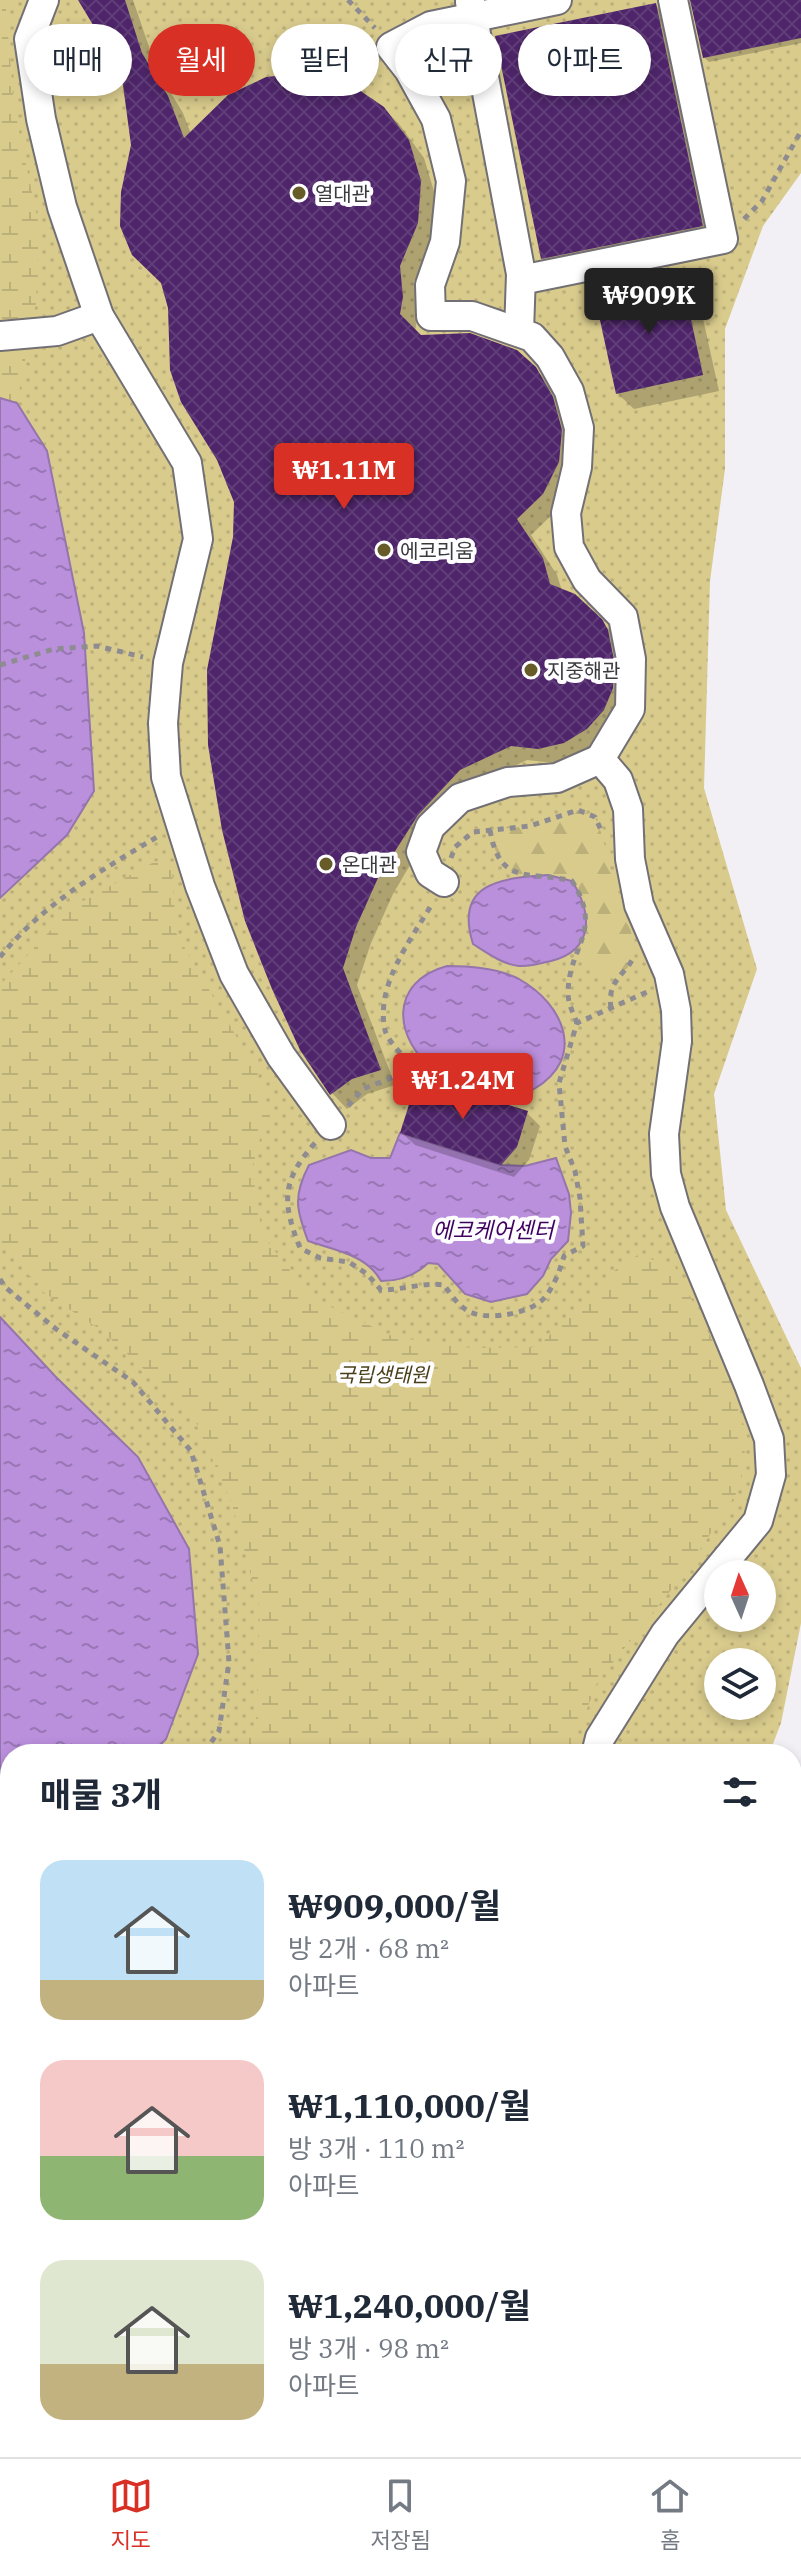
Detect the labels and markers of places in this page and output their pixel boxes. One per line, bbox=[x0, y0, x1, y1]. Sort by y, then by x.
place label: 열대관 bbox=[315, 180, 370, 207]
marker: 열대관 bbox=[290, 184, 308, 202]
pin: ₩909K bbox=[593, 268, 705, 336]
pin: ₩1.11M bbox=[279, 443, 409, 511]
place label: 에코리움 bbox=[400, 537, 474, 564]
marker: 에코리움 bbox=[375, 541, 393, 559]
place label: 지중해관 bbox=[547, 657, 621, 684]
marker: 지중해관 bbox=[522, 661, 540, 679]
place label: 온대관 bbox=[342, 851, 397, 878]
marker: 온대관 bbox=[317, 855, 335, 873]
pin: ₩1.24M bbox=[398, 1053, 528, 1121]

